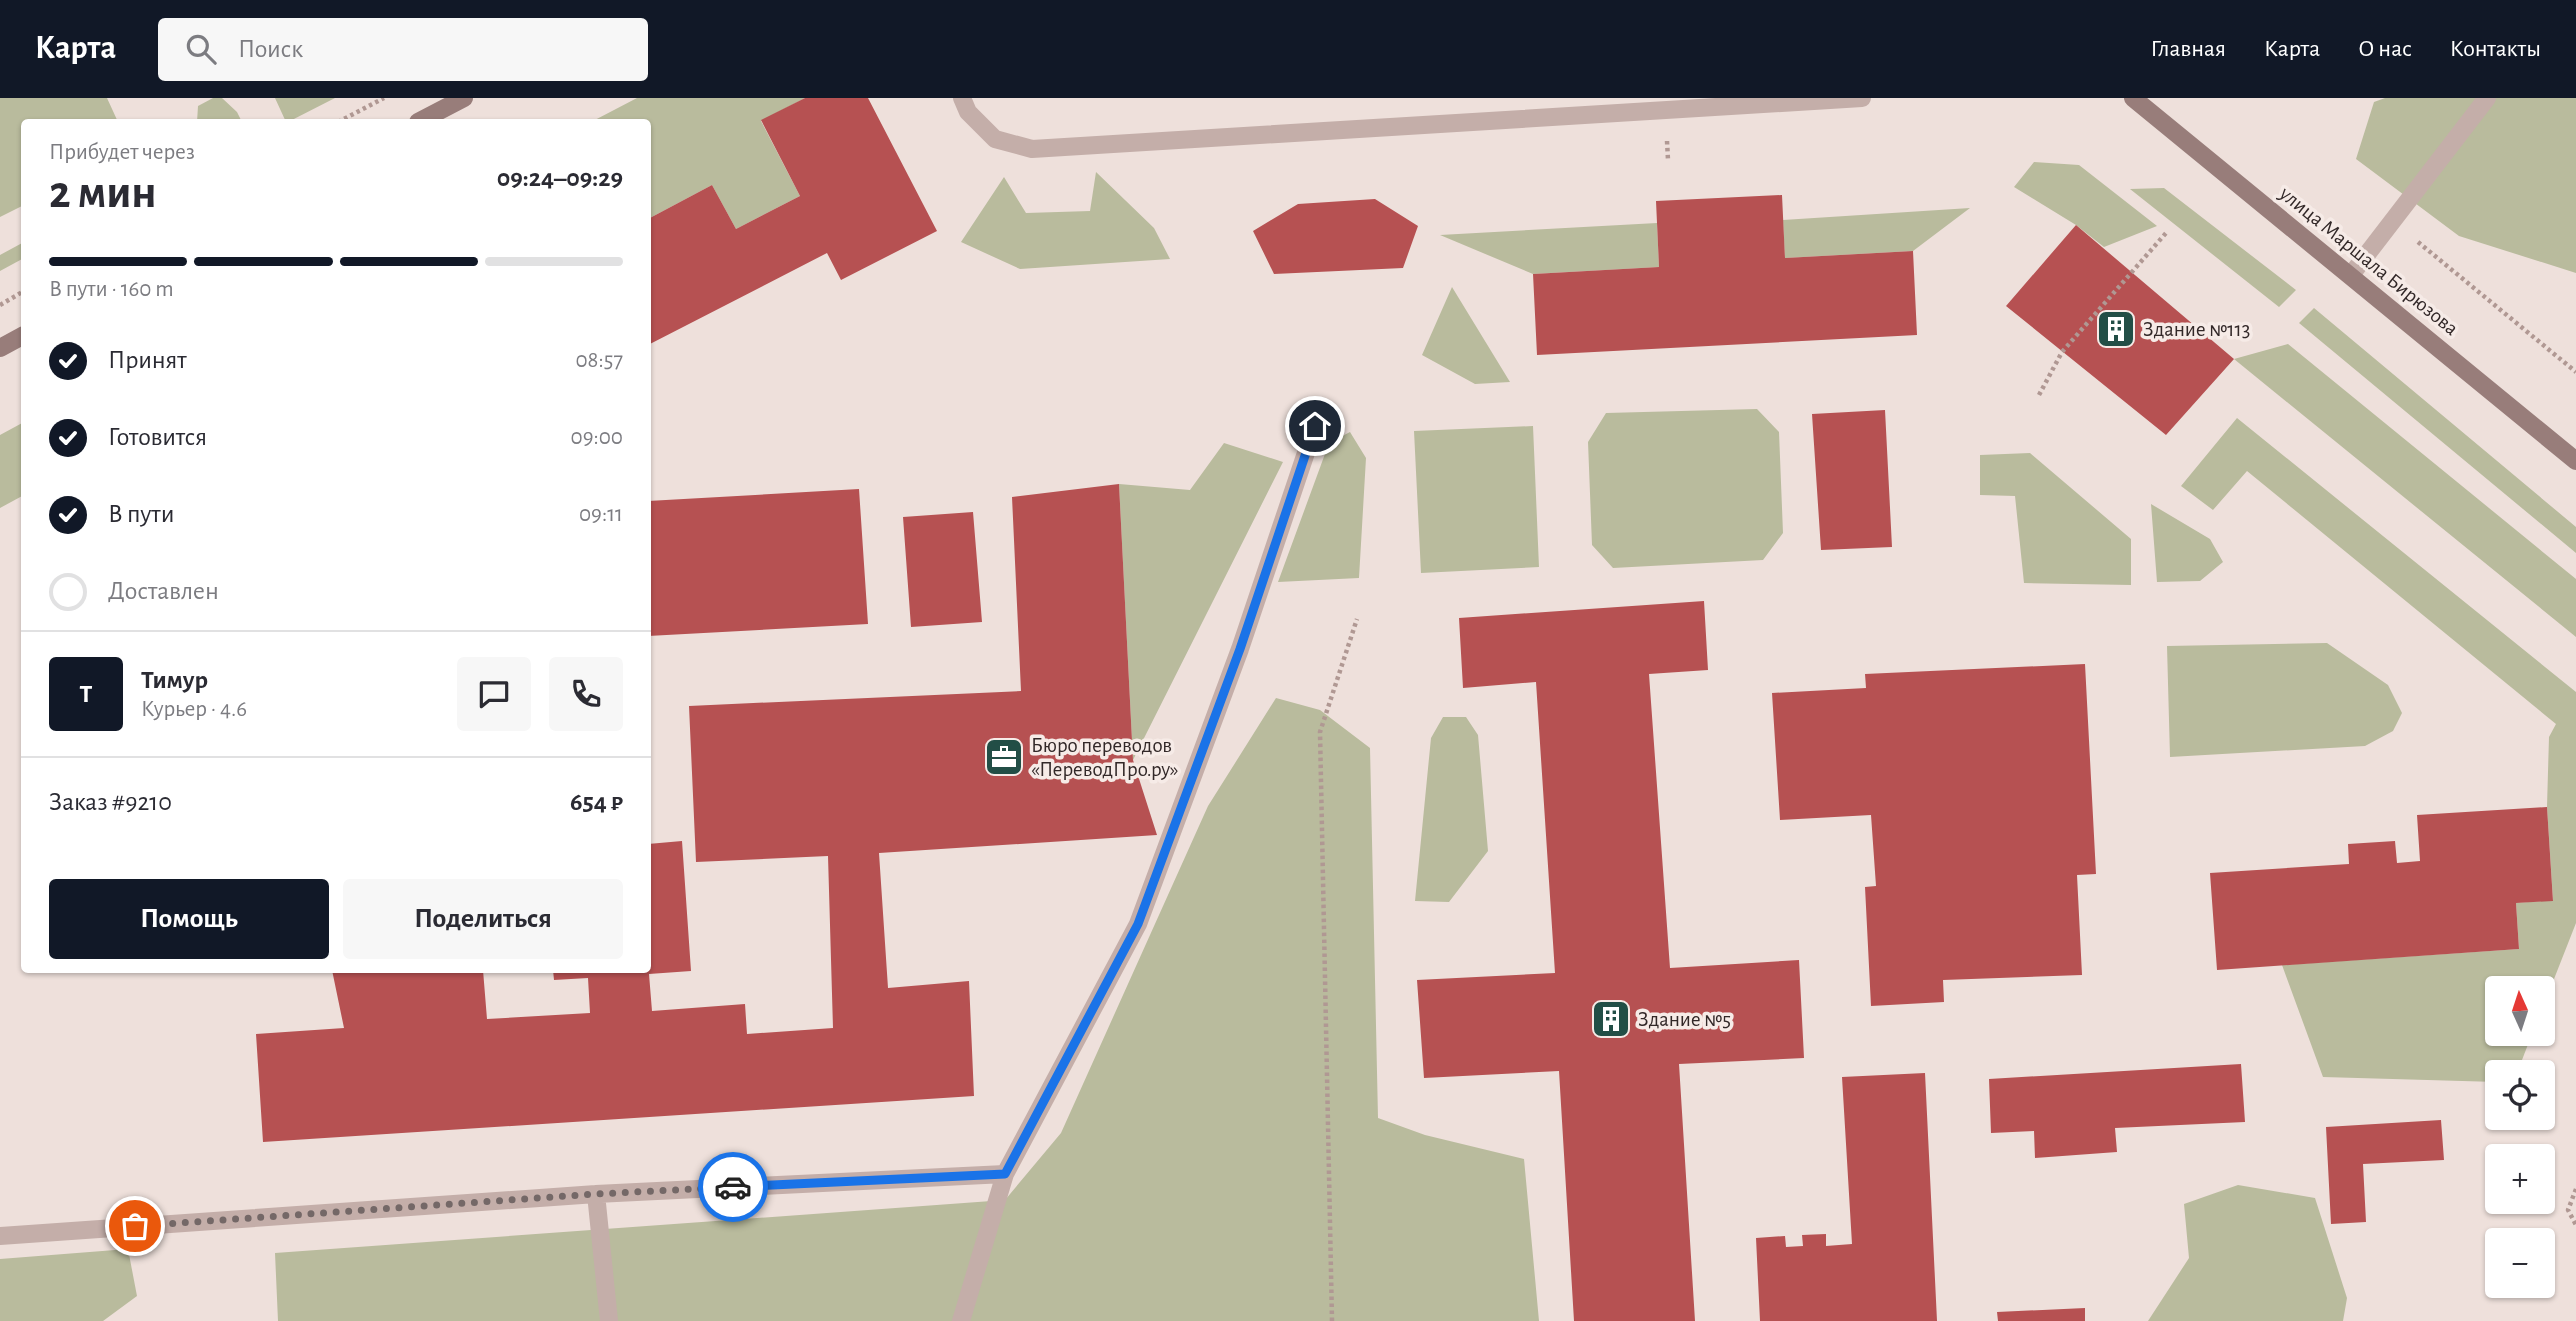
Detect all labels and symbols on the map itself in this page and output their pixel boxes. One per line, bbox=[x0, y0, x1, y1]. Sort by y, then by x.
street label: улица Маршала Бирюзова bbox=[2275, 182, 2463, 340]
building icon: Здание №113 bbox=[2095, 308, 2137, 350]
place label: Здание №113 bbox=[2143, 319, 2250, 340]
pin bbox=[1285, 396, 1345, 456]
place label: Бюро переводов «ПереводПро.ру» bbox=[1031, 735, 1179, 780]
office icon: Бюро переводов «ПереводПро.ру» bbox=[983, 736, 1025, 778]
north arrow bbox=[2485, 976, 2555, 1046]
building icon: Здание №5 bbox=[1590, 998, 1632, 1040]
place label: Здание №5 bbox=[1638, 1009, 1731, 1030]
courier bbox=[698, 1152, 768, 1222]
pin bbox=[105, 1196, 165, 1256]

